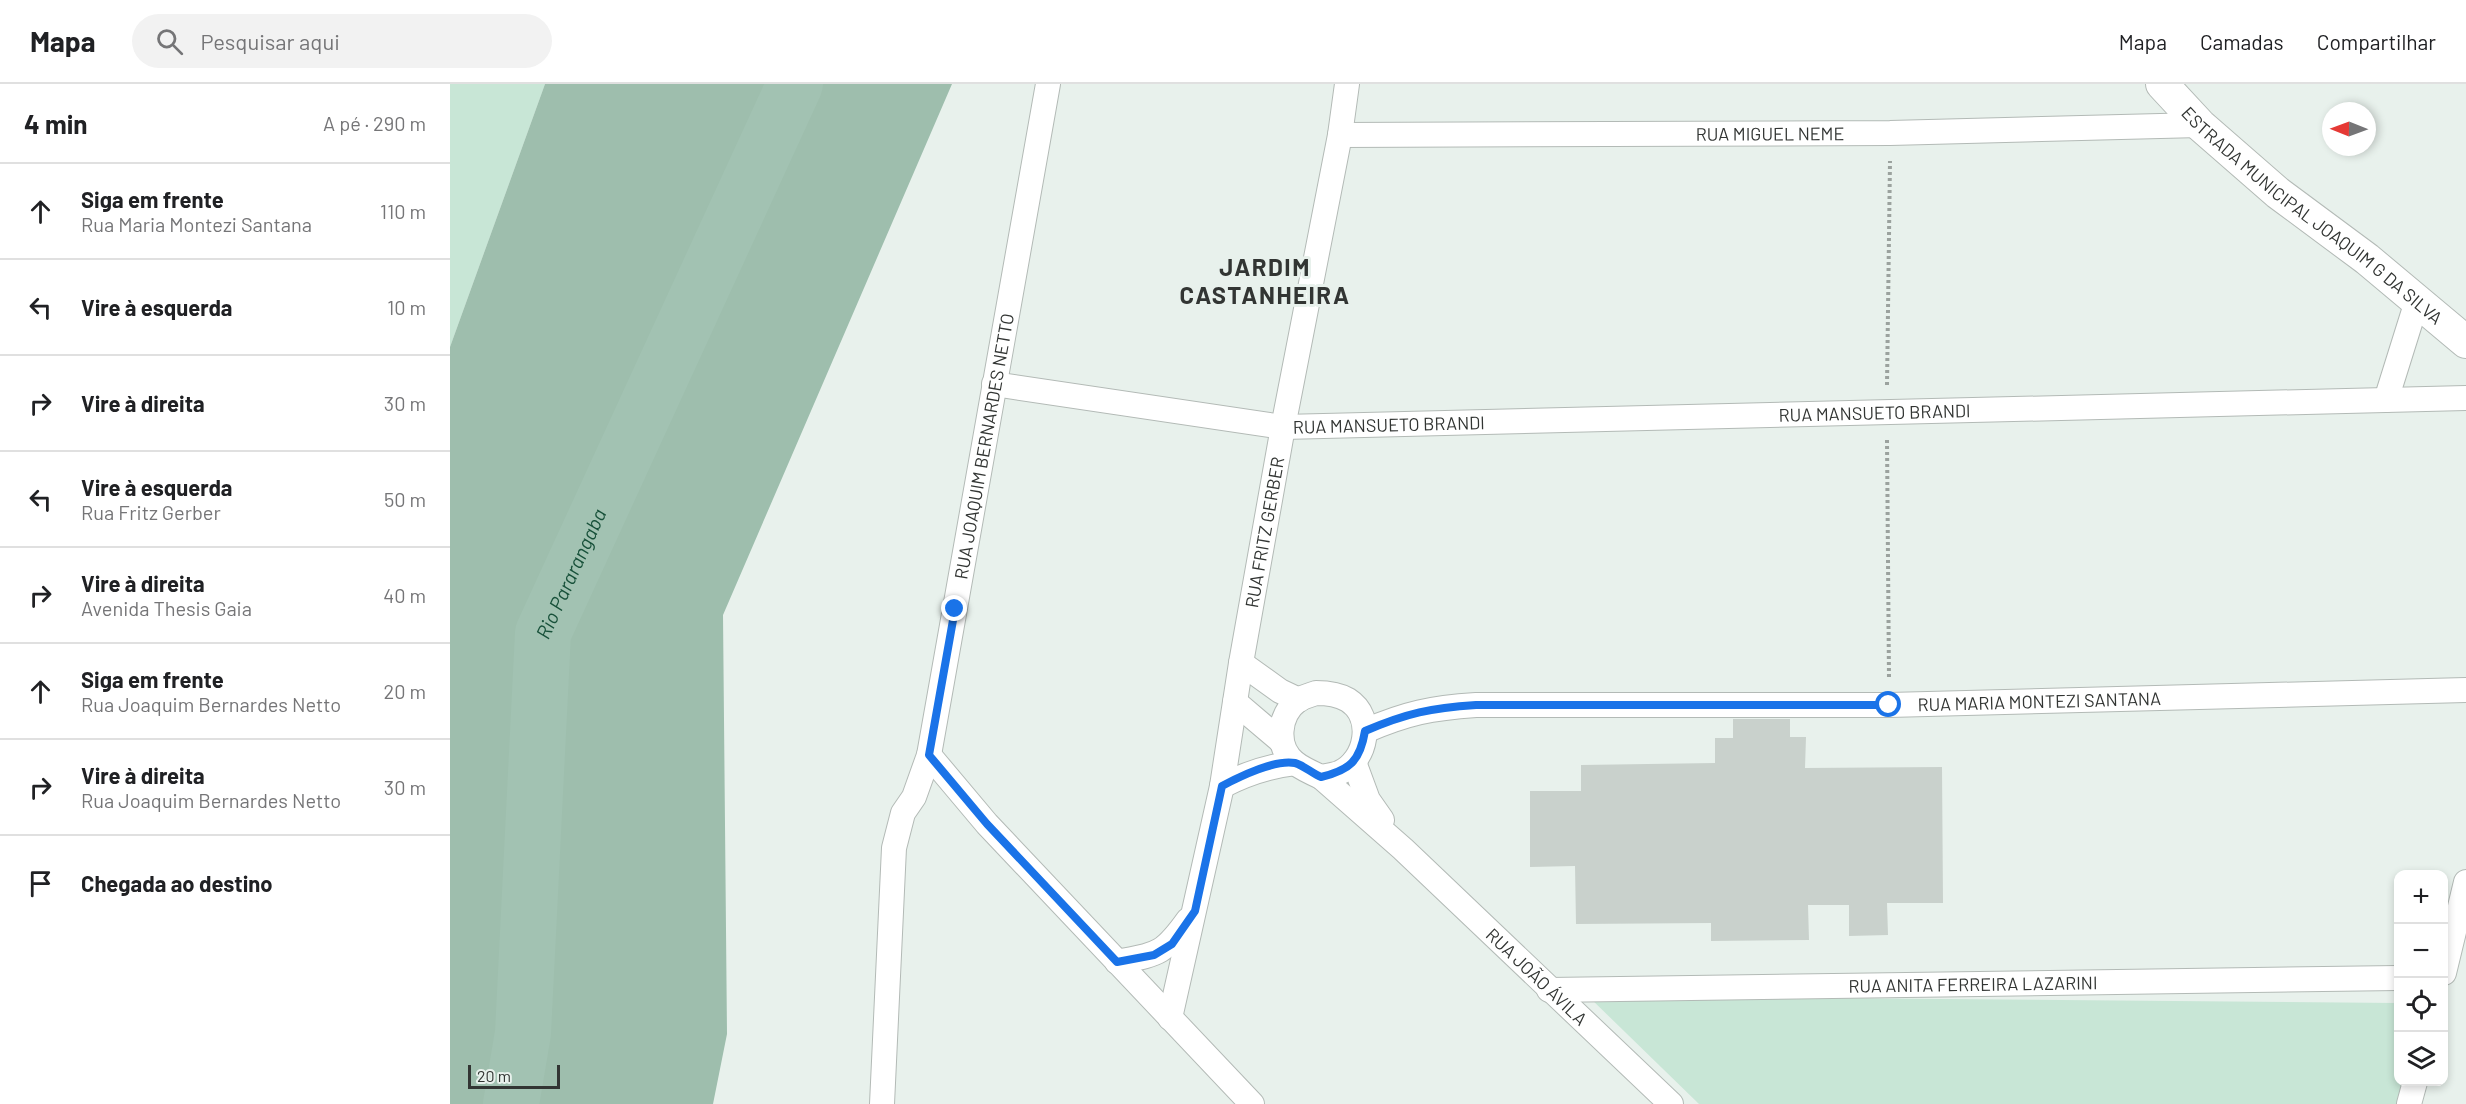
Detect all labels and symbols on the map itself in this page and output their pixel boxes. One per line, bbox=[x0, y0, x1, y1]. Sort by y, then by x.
street label: ESTRADA MUNICIPAL JOAQUIM G DA SILVA bbox=[2177, 102, 2447, 329]
north arrow bbox=[2322, 102, 2376, 156]
street label: RUA MIGUEL NEME bbox=[1696, 122, 1844, 145]
district label: JARDIM CASTANHEIRA bbox=[1179, 252, 1351, 309]
street label: RUA JOAQUIM BERNARDES NETTO bbox=[949, 312, 1018, 581]
street label: RUA MANSUETO BRANDI bbox=[1778, 399, 1971, 426]
street label: RUA MANSUETO BRANDI bbox=[1293, 411, 1485, 438]
street label: RUA FRITZ GERBER bbox=[1240, 455, 1288, 610]
water label: Rio Pararangaba bbox=[530, 505, 611, 642]
route end bbox=[941, 595, 967, 621]
street label: RUA MARIA MONTEZI SANTANA bbox=[1917, 687, 2161, 715]
route start bbox=[1875, 691, 1901, 717]
street label: RUA JOÃO ÁVILA bbox=[1482, 923, 1592, 1030]
street label: RUA ANITA FERREIRA LAZARINI bbox=[1848, 971, 2098, 997]
scale bar bbox=[468, 1062, 560, 1090]

